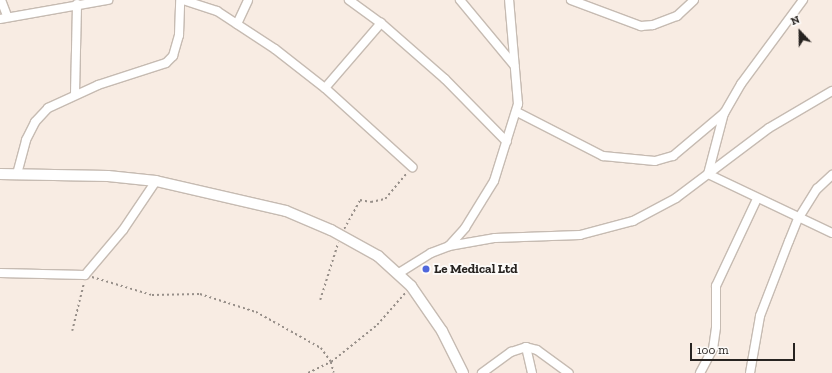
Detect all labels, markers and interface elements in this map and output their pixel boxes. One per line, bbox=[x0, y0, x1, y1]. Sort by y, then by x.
north arrow bbox=[780, 12, 820, 52]
text: N bbox=[789, 13, 802, 28]
place label: Le Medical Ltd bbox=[434, 261, 518, 277]
marker: Le Medical Ltd bbox=[421, 264, 431, 274]
scale bar bbox=[692, 335, 797, 361]
text: 100 m bbox=[697, 343, 729, 357]

